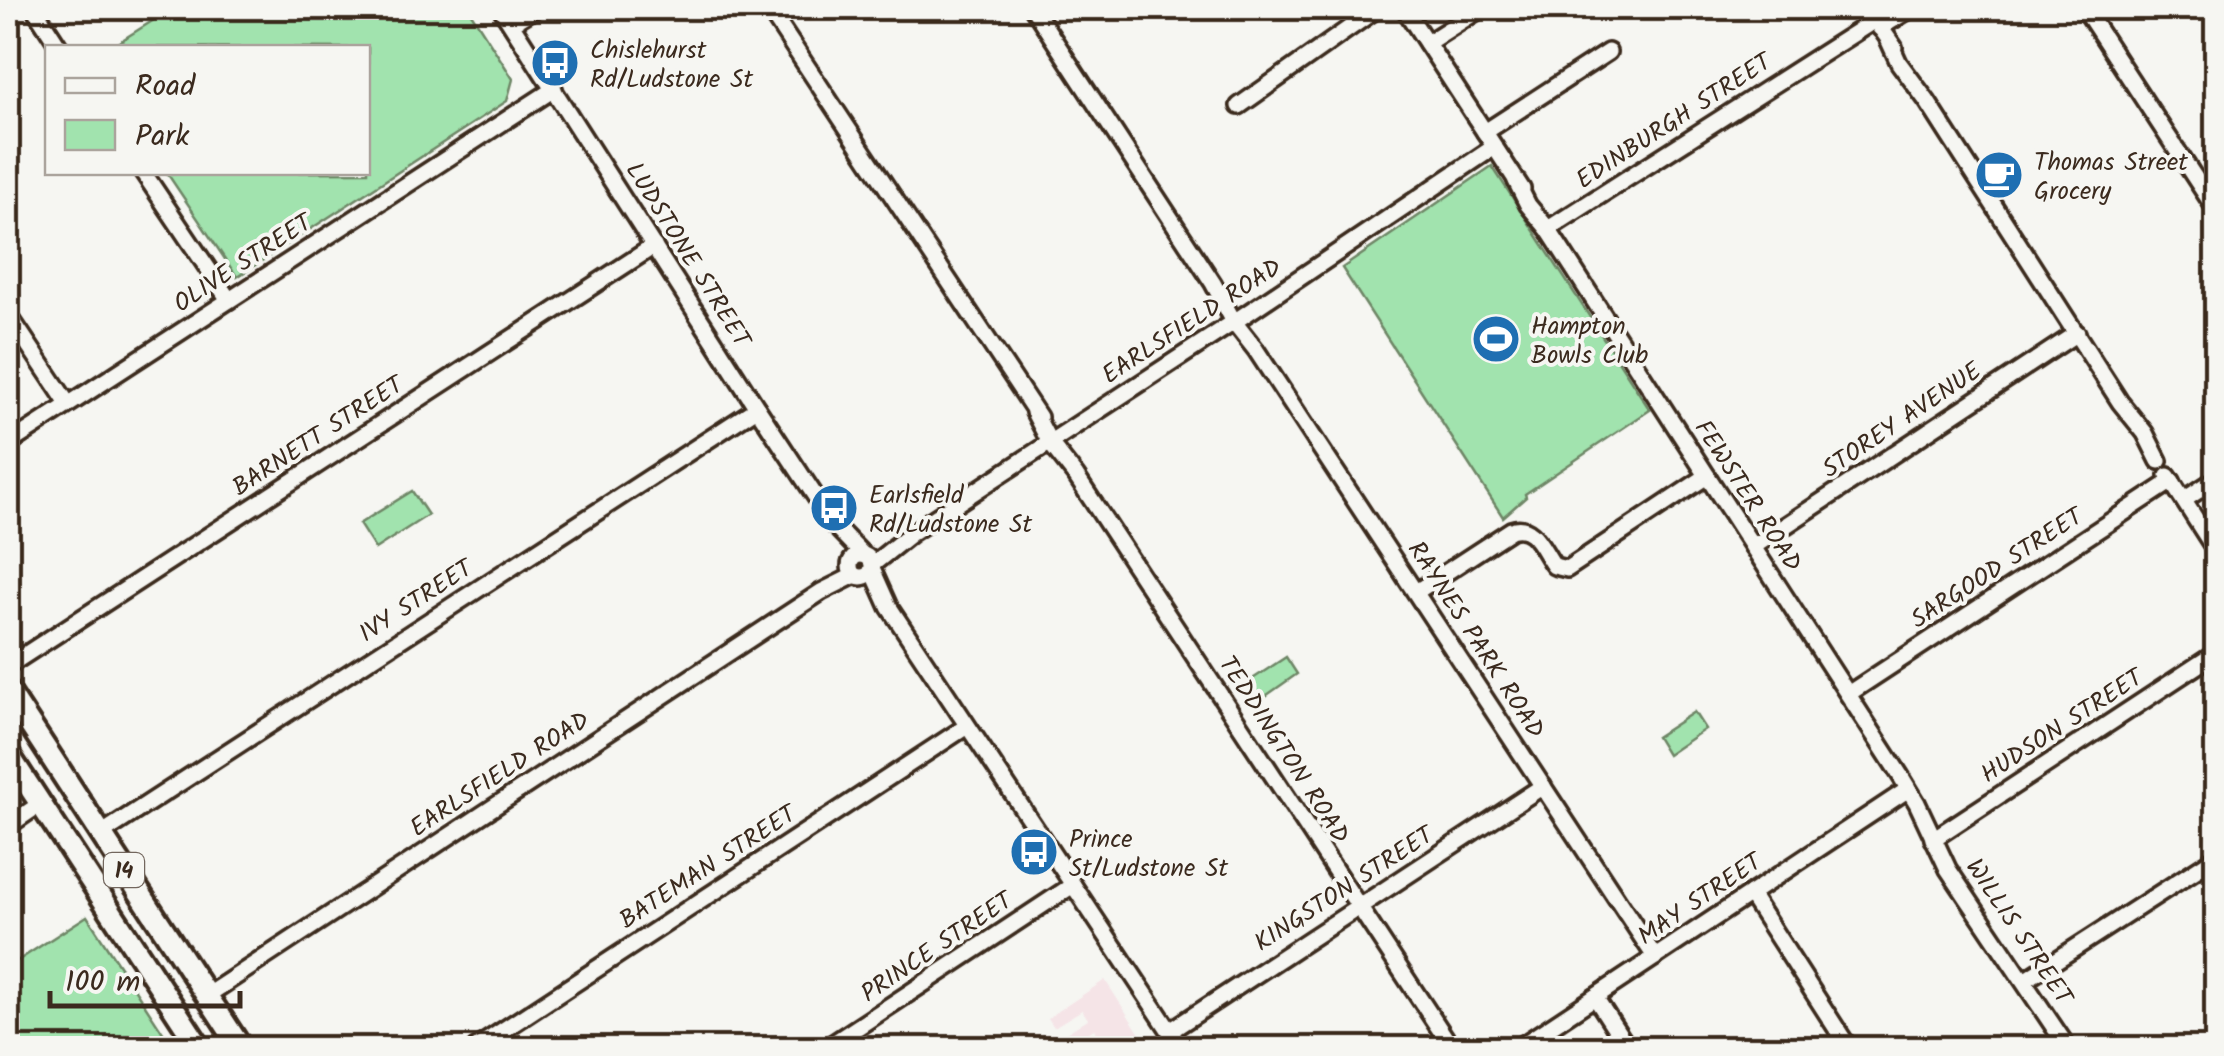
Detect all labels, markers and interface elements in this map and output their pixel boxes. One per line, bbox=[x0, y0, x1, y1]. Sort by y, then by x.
place label: Chislehurst Rd/Ludstone St bbox=[590, 31, 754, 100]
bus stop icon: Chislehurst Rd/Ludstone St bbox=[529, 37, 581, 89]
street label: EDINBURGH STREET bbox=[1568, 42, 1782, 200]
legend bbox=[45, 45, 370, 175]
text: Road bbox=[135, 63, 196, 111]
text: Park bbox=[135, 113, 190, 161]
place label: Thomas Street Grocery bbox=[2034, 143, 2188, 212]
cafe icon: Thomas Street Grocery bbox=[1973, 149, 2025, 201]
street label: LUDSTONE STREET bbox=[614, 155, 762, 358]
street label: OLIVE STREET bbox=[166, 202, 323, 324]
street label: EARLSFIELD ROAD bbox=[1094, 248, 1290, 395]
place label: Hampton Bowls Club bbox=[1531, 307, 1648, 376]
sports icon: Hampton Bowls Club bbox=[1470, 313, 1522, 365]
street label: STOREY AVENUE bbox=[1814, 352, 1991, 489]
street label: BARNETT STREET bbox=[224, 365, 414, 507]
street label: FEWSTER ROAD bbox=[1683, 412, 1812, 580]
place label: Earlsfield Rd/Ludstone St bbox=[869, 476, 1033, 545]
bus stop icon: Earlsfield Rd/Ludstone St bbox=[808, 482, 860, 534]
street label: SARGOOD STREET bbox=[1903, 496, 2094, 640]
street label: RAYNES PARK ROAD bbox=[1396, 533, 1554, 747]
street label: IVY STREET bbox=[351, 548, 483, 654]
street label: TEDDINGTON ROAD bbox=[1207, 648, 1359, 852]
street label: HUDSON STREET bbox=[1973, 657, 2154, 794]
street label: EARLSFIELD ROAD bbox=[402, 701, 598, 848]
street label: BATEMAN STREET bbox=[611, 794, 807, 940]
street label: KINGSTON STREET bbox=[1246, 815, 1444, 963]
place label: Prince St/Ludstone St bbox=[1069, 820, 1228, 889]
bus stop icon: Prince St/Ludstone St bbox=[1008, 826, 1060, 878]
street label: MAY STREET bbox=[1630, 842, 1773, 956]
street label: WILLIS STREET bbox=[1954, 851, 2084, 1016]
road number: 14 bbox=[104, 853, 144, 887]
street label: PRINCE STREET bbox=[853, 880, 1024, 1014]
scale bar bbox=[50, 946, 240, 1008]
text: 100 m bbox=[65, 959, 140, 1007]

